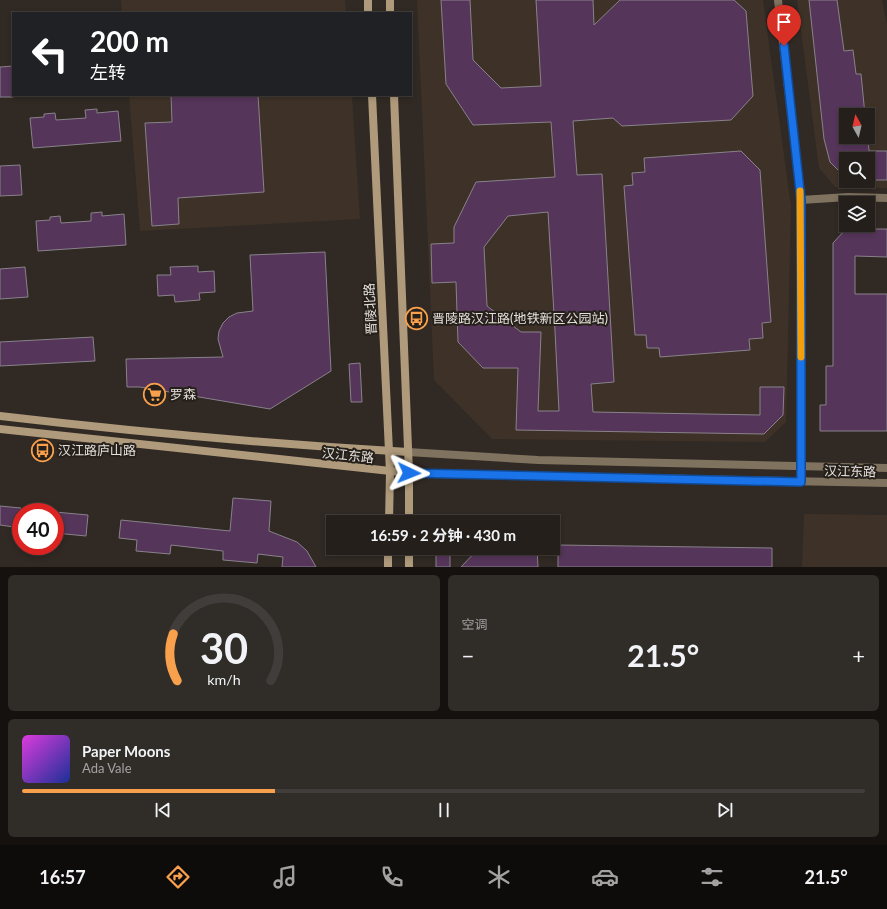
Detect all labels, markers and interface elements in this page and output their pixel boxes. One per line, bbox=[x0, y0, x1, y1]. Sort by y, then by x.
pin bbox=[767, 5, 801, 46]
icon: arrive bbox=[773, 11, 795, 33]
text: 200 m bbox=[90, 24, 169, 58]
icon: left bbox=[24, 28, 76, 80]
text: 左转 bbox=[90, 61, 126, 83]
north arrow bbox=[839, 108, 875, 144]
map controls bbox=[839, 108, 875, 232]
button: search bbox=[839, 152, 875, 188]
button: layers bbox=[839, 196, 875, 232]
street label: 晋陵北路 bbox=[361, 283, 379, 335]
bus stop icon: 晋陵路汉江路(地铁新区公园站) bbox=[403, 305, 429, 331]
place label: 晋陵路汉江路(地铁新区公园站) bbox=[432, 310, 608, 326]
supermarket icon: 罗森 bbox=[142, 381, 168, 407]
place label: 罗森 bbox=[170, 386, 196, 402]
bus stop icon: 汉江路庐山路 bbox=[30, 437, 56, 463]
place label: 汉江路庐山路 bbox=[58, 442, 136, 458]
street label: 汉江东路 bbox=[321, 444, 375, 466]
position arrow bbox=[388, 452, 430, 494]
street label: 汉江东路 bbox=[824, 463, 876, 479]
speed limit sign: 40 bbox=[12, 503, 64, 555]
text: 16:59 · 2 分钟 · 430 m bbox=[370, 526, 516, 544]
text: 空调 bbox=[462, 616, 488, 632]
text: 30 bbox=[200, 623, 248, 673]
text: 21.5° bbox=[627, 637, 699, 673]
text: − bbox=[462, 642, 474, 669]
text: + bbox=[852, 642, 865, 669]
text: km/h bbox=[207, 671, 240, 688]
text: Paper Moons bbox=[82, 742, 170, 760]
text: Ada Vale bbox=[82, 760, 132, 776]
icon: previous bbox=[152, 799, 174, 821]
icon: pause bbox=[433, 799, 455, 821]
icon: next bbox=[714, 799, 736, 821]
icon: directions bbox=[164, 863, 192, 891]
icon: music bbox=[271, 863, 299, 891]
icon: phone bbox=[378, 863, 406, 891]
icon: climate bbox=[485, 863, 513, 891]
icon: car bbox=[591, 863, 619, 891]
icon: filters bbox=[698, 863, 726, 891]
text: 16:57 bbox=[39, 866, 86, 888]
text: 21.5° bbox=[805, 866, 848, 888]

